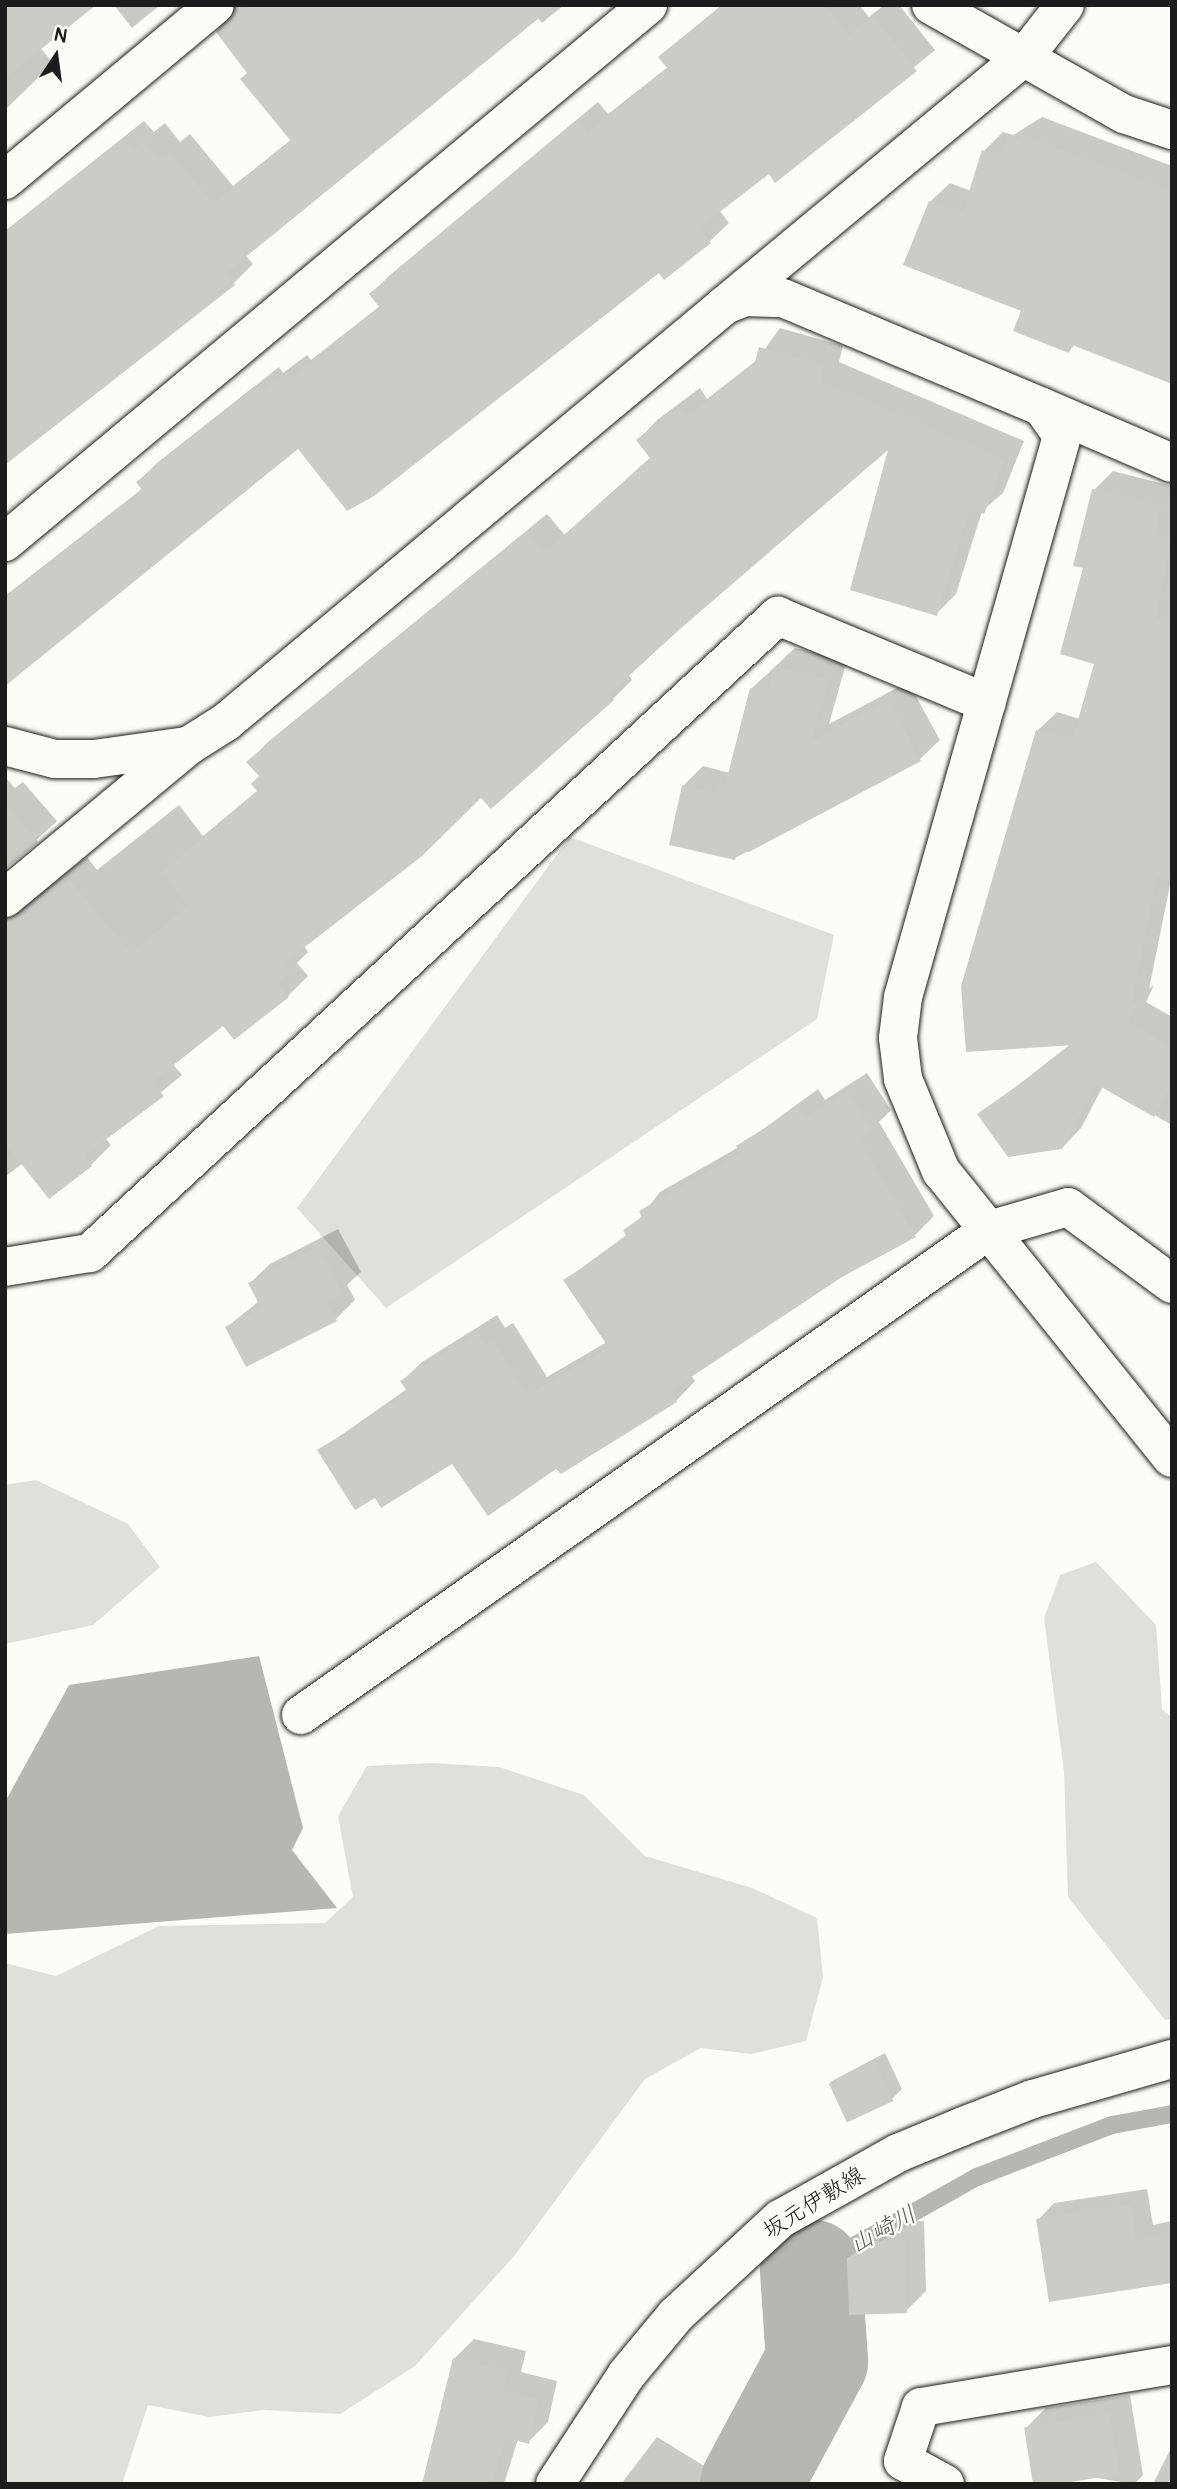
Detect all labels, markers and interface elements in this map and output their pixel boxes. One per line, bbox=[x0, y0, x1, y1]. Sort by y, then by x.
north arrow bbox=[21, 21, 91, 91]
text: N bbox=[52, 22, 70, 49]
street label: 坂元伊敷線 bbox=[758, 2161, 870, 2245]
water label: 山崎川 bbox=[845, 2200, 921, 2260]

